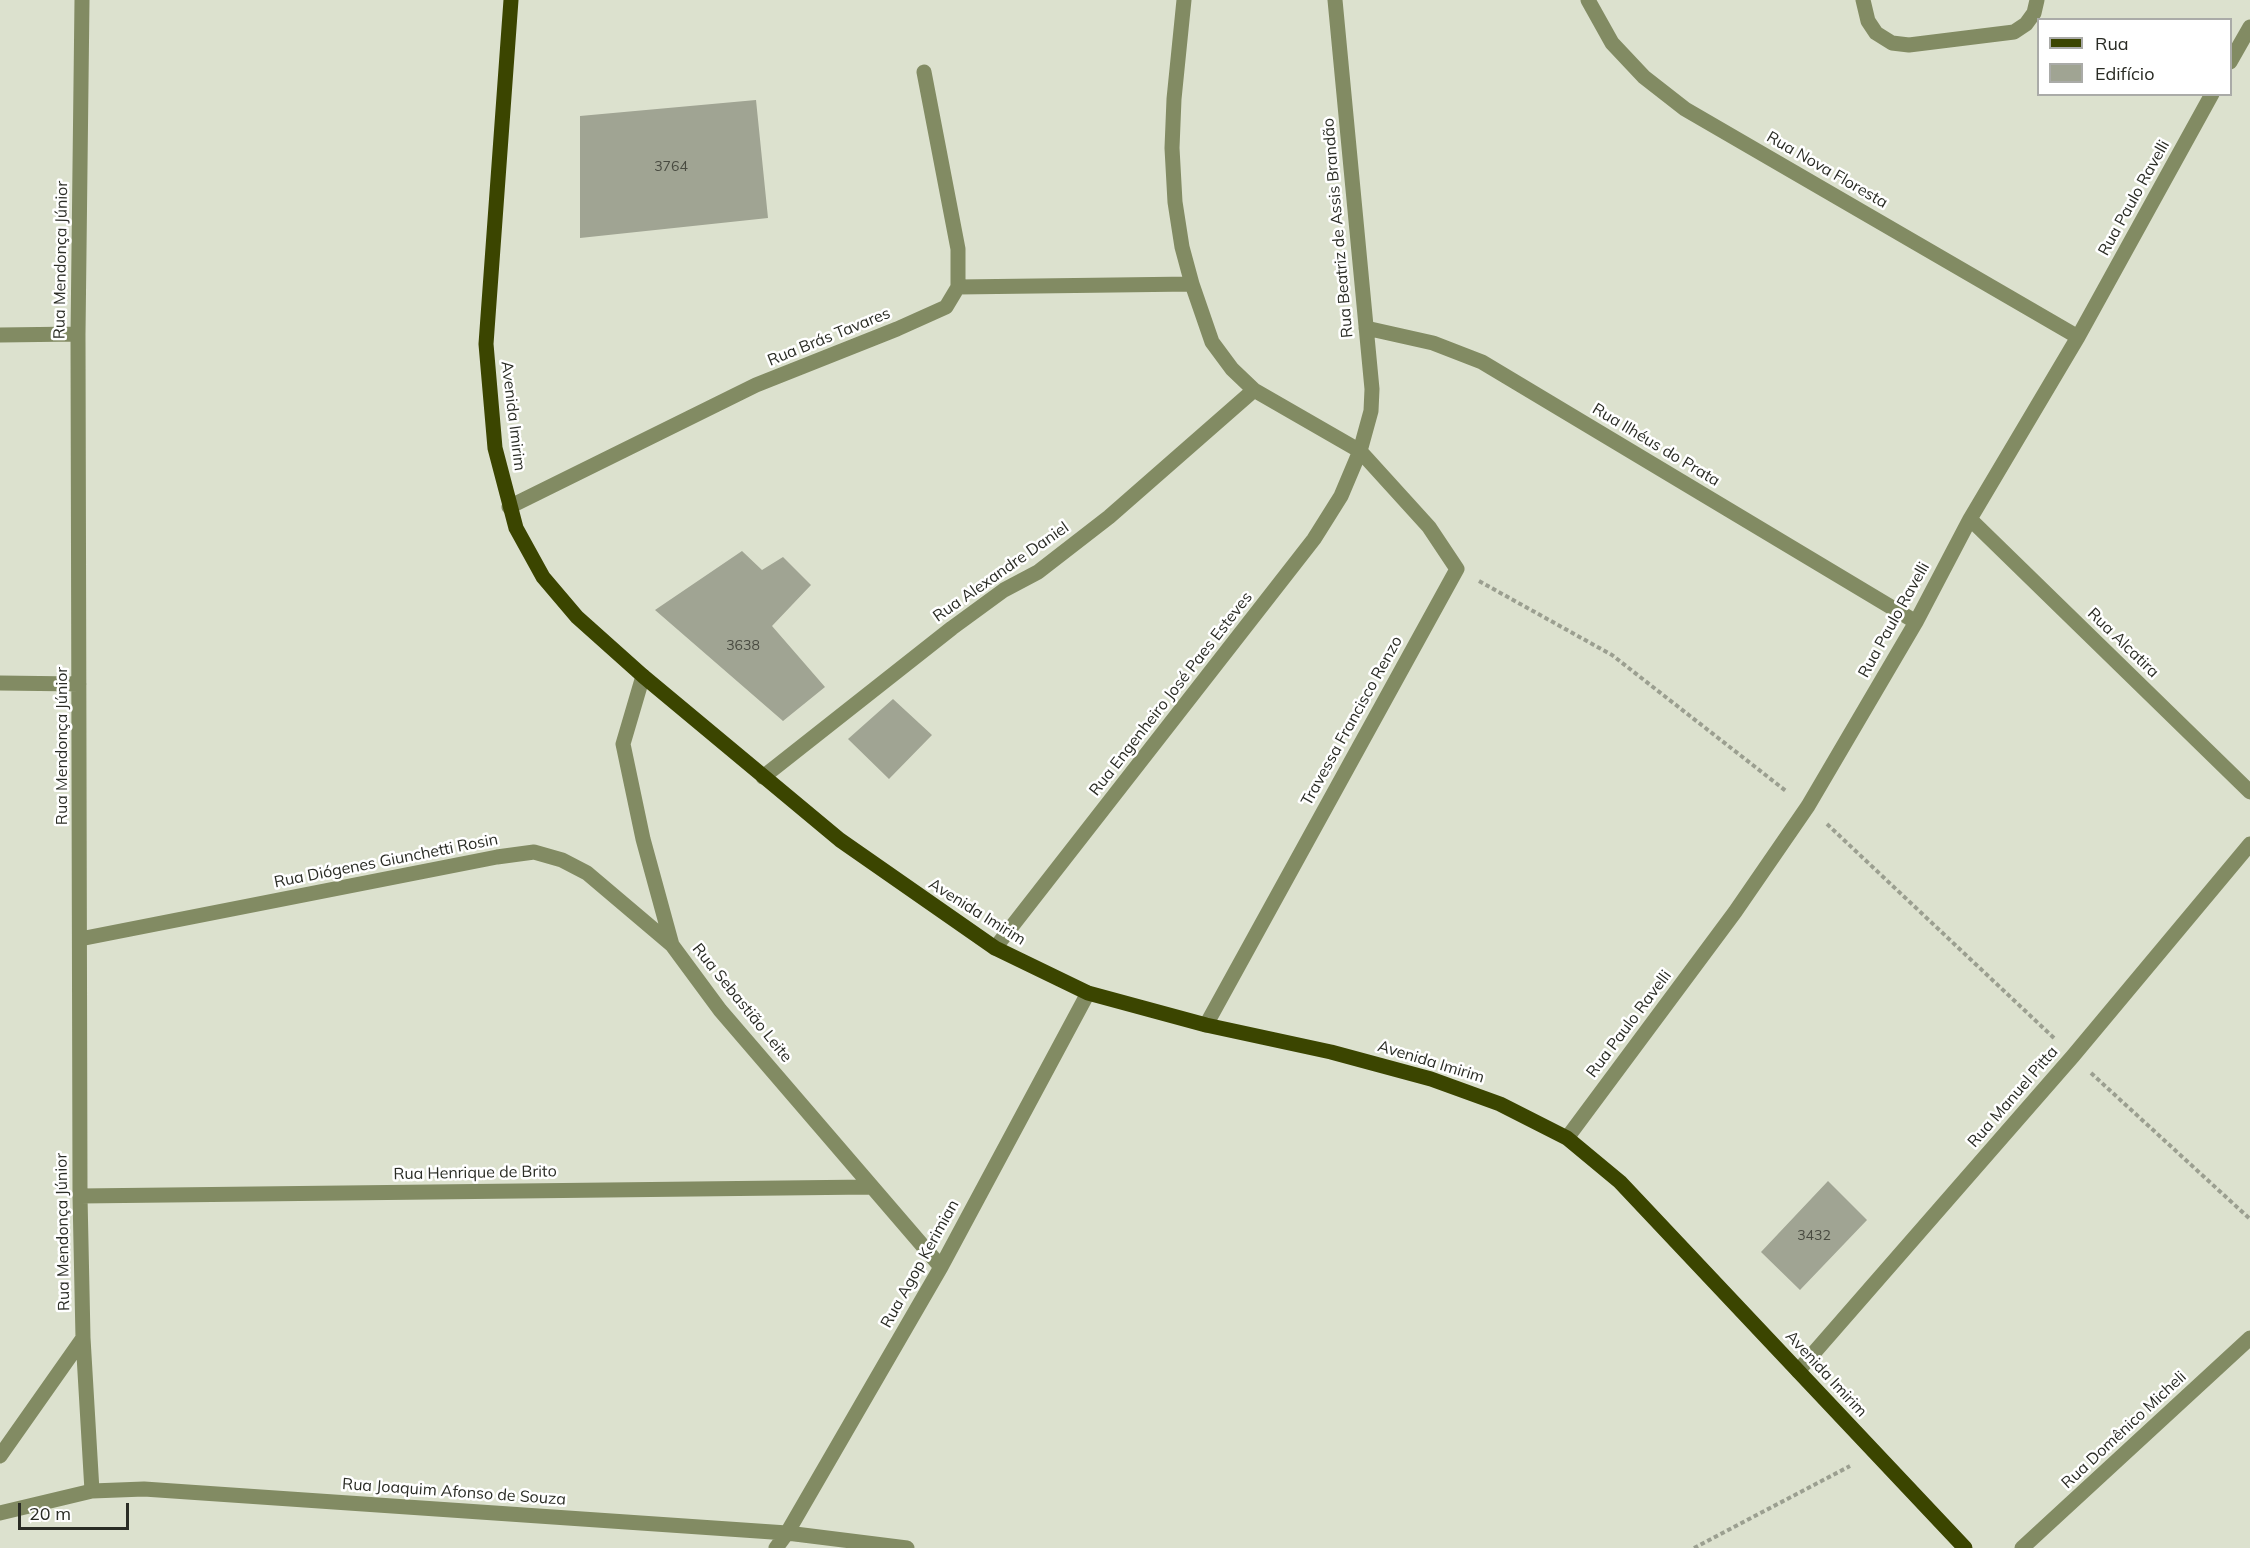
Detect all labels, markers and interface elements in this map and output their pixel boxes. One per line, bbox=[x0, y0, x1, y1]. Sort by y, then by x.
legend bbox=[2037, 18, 2232, 96]
text: Rua bbox=[2095, 32, 2129, 55]
text: Edifício bbox=[2095, 62, 2154, 85]
street label: Rua Beatriz de Assis Brandão bbox=[1319, 117, 1357, 339]
street label: Rua Nova Floresta bbox=[1763, 128, 1891, 212]
street label: Rua Paulo Ravelli bbox=[2094, 137, 2174, 259]
house number: 3764 bbox=[654, 159, 688, 175]
street label: Rua Mendonça Júnior bbox=[50, 181, 72, 339]
street label: Rua Brás Tavares bbox=[765, 304, 893, 370]
street label: Avenida Imirim bbox=[497, 360, 529, 472]
street label: Rua Ilhéus do Prata bbox=[1589, 399, 1723, 491]
street label: Rua Alexandre Daniel bbox=[929, 518, 1073, 626]
street label: Rua Paulo Ravelli bbox=[1854, 559, 1934, 681]
street label: Rua Engenheiro José Paes Esteves bbox=[1085, 588, 1257, 800]
street label: Rua Alcatira bbox=[2083, 604, 2163, 682]
street label: Travessa Francisco Renzo bbox=[1297, 633, 1407, 809]
house number: 3638 bbox=[726, 638, 760, 654]
street label: Rua Mendonça Júnior bbox=[52, 667, 72, 825]
street label: Rua Diógenes Giunchetti Rosin bbox=[272, 830, 500, 892]
street label: Avenida Imirim bbox=[925, 875, 1029, 949]
street label: Rua Sebastião Leite bbox=[688, 940, 796, 1066]
street label: Rua Paulo Ravelli bbox=[1582, 967, 1676, 1081]
street label: Avenida Imirim bbox=[1375, 1037, 1487, 1087]
street label: Rua Manuel Pitta bbox=[1964, 1043, 2062, 1151]
street label: Rua Mendonça Júnior bbox=[52, 1153, 74, 1311]
street label: Rua Henrique de Brito bbox=[393, 1162, 557, 1184]
street label: Rua Agop Kerimian bbox=[877, 1197, 963, 1331]
house number: 3432 bbox=[1797, 1228, 1831, 1244]
street label: Avenida Imirim bbox=[1781, 1327, 1871, 1421]
street label: Rua Domênico Micheli bbox=[2058, 1367, 2190, 1493]
street label: Rua Joaquim Afonso de Souza bbox=[342, 1475, 566, 1509]
scale bar bbox=[21, 1491, 132, 1529]
text: 20 m bbox=[29, 1502, 71, 1525]

